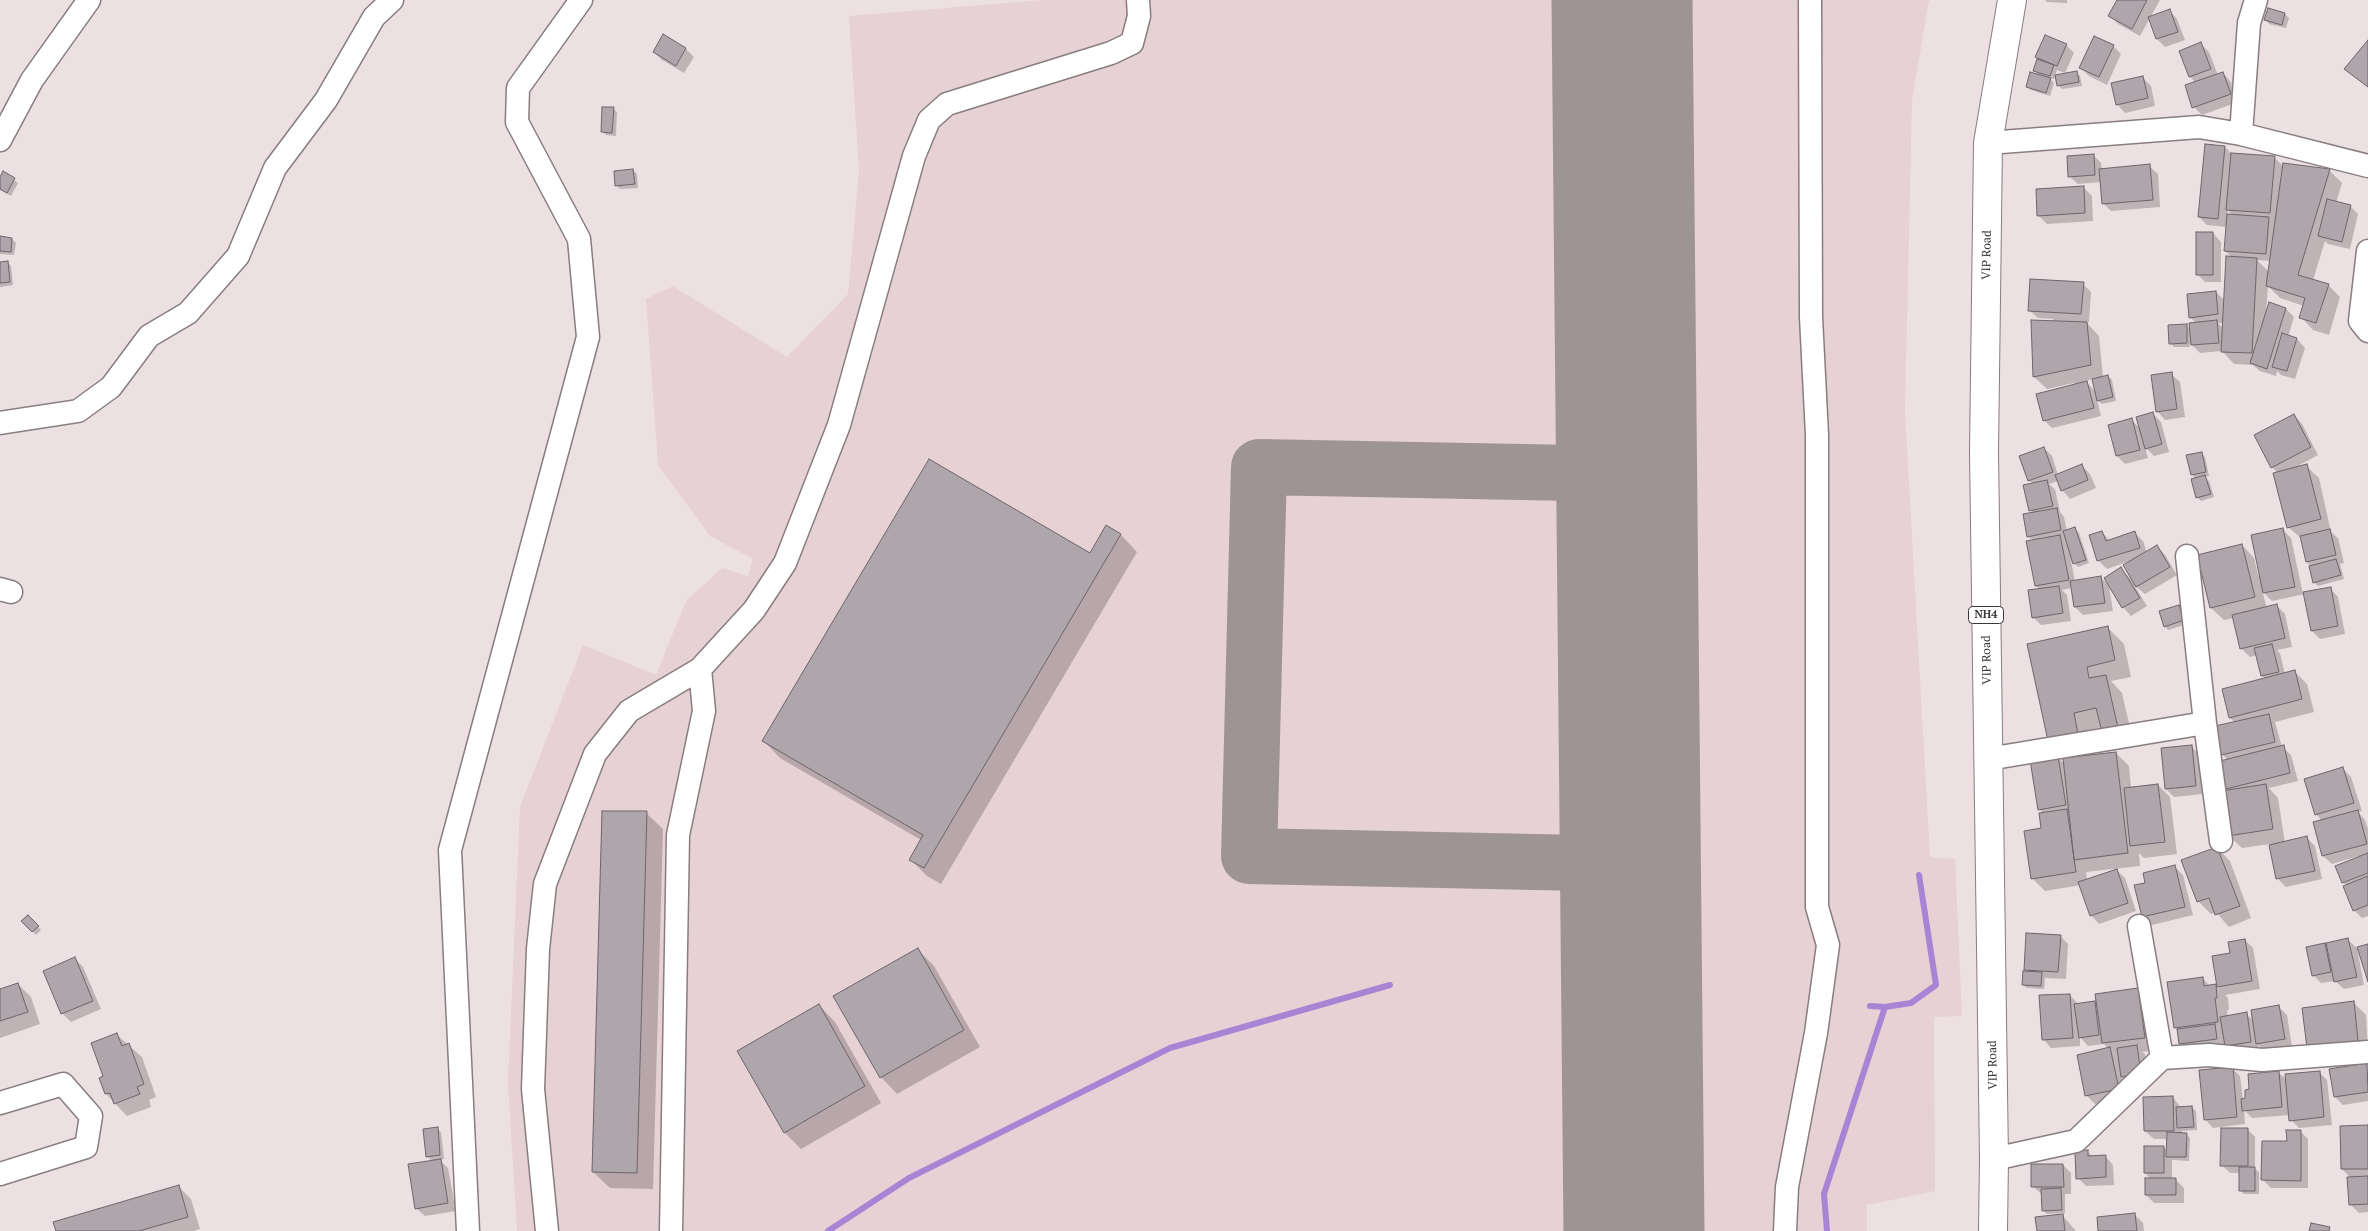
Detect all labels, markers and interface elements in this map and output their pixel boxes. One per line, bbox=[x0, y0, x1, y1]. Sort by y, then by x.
street label: VIP Road bbox=[1979, 230, 1995, 280]
road number: NH4 bbox=[1968, 606, 2004, 624]
street label: VIP Road bbox=[1979, 635, 1995, 685]
street label: VIP Road bbox=[1985, 1040, 2001, 1090]

